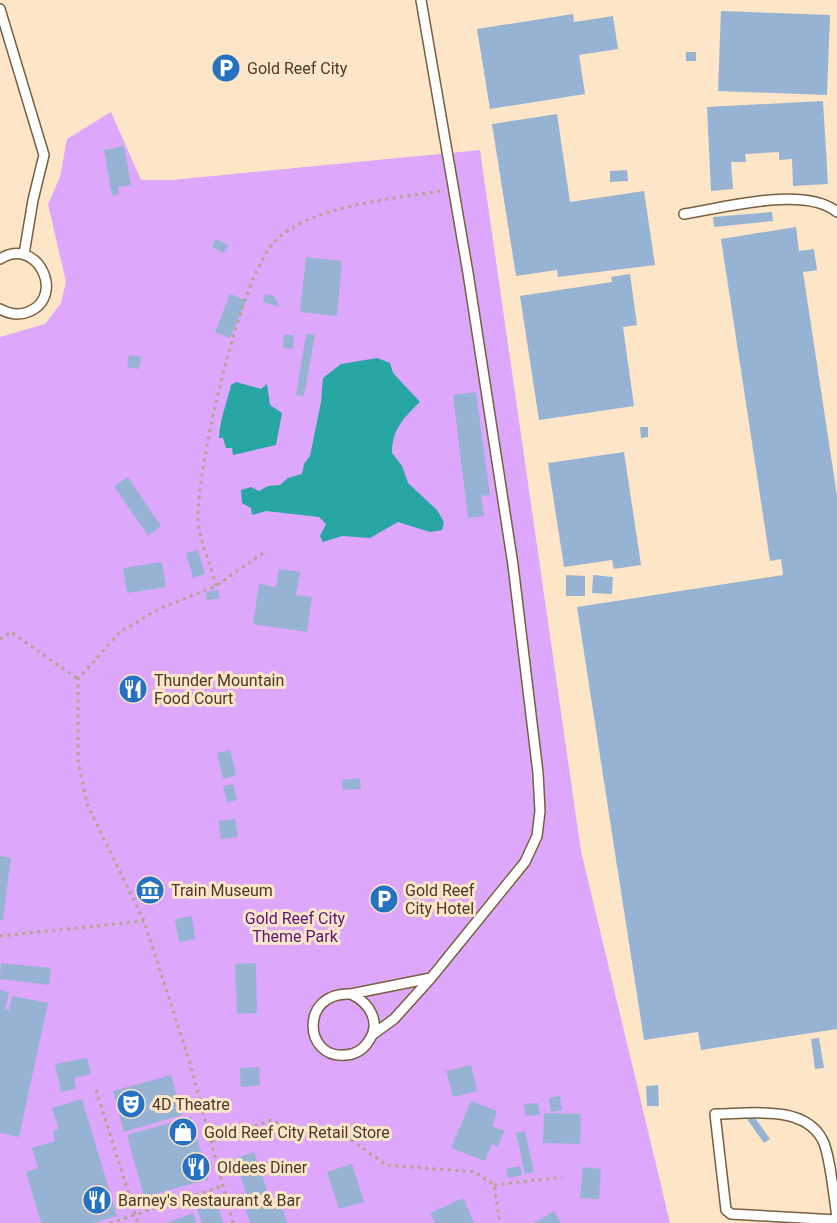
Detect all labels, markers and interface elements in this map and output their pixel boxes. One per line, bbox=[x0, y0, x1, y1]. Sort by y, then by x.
parking icon: Gold Reef City bbox=[210, 52, 242, 84]
place label: Gold Reef City bbox=[247, 59, 348, 78]
place label: Thunder Mountain Food Court bbox=[154, 671, 284, 708]
restaurant icon: Thunder Mountain Food Court bbox=[117, 673, 149, 705]
museum icon: Train Museum bbox=[134, 874, 166, 906]
place label: Train Museum bbox=[171, 881, 273, 900]
place label: Gold Reef City Hotel bbox=[405, 881, 475, 918]
parking icon: Gold Reef City Hotel bbox=[368, 883, 400, 915]
park label: Gold Reef City Theme Park bbox=[245, 909, 346, 946]
theatre icon: 4D Theatre bbox=[115, 1088, 147, 1120]
place label: 4D Theatre bbox=[152, 1095, 230, 1114]
shop icon: Gold Reef City Retail Store bbox=[167, 1116, 199, 1148]
place label: Gold Reef City Retail Store bbox=[204, 1123, 390, 1142]
restaurant icon: Oldees Diner bbox=[180, 1151, 212, 1183]
place label: Oldees Diner bbox=[217, 1158, 308, 1177]
restaurant icon: Barney's Restaurant & Bar bbox=[81, 1184, 113, 1216]
place label: Barney's Restaurant & Bar bbox=[118, 1191, 301, 1210]

